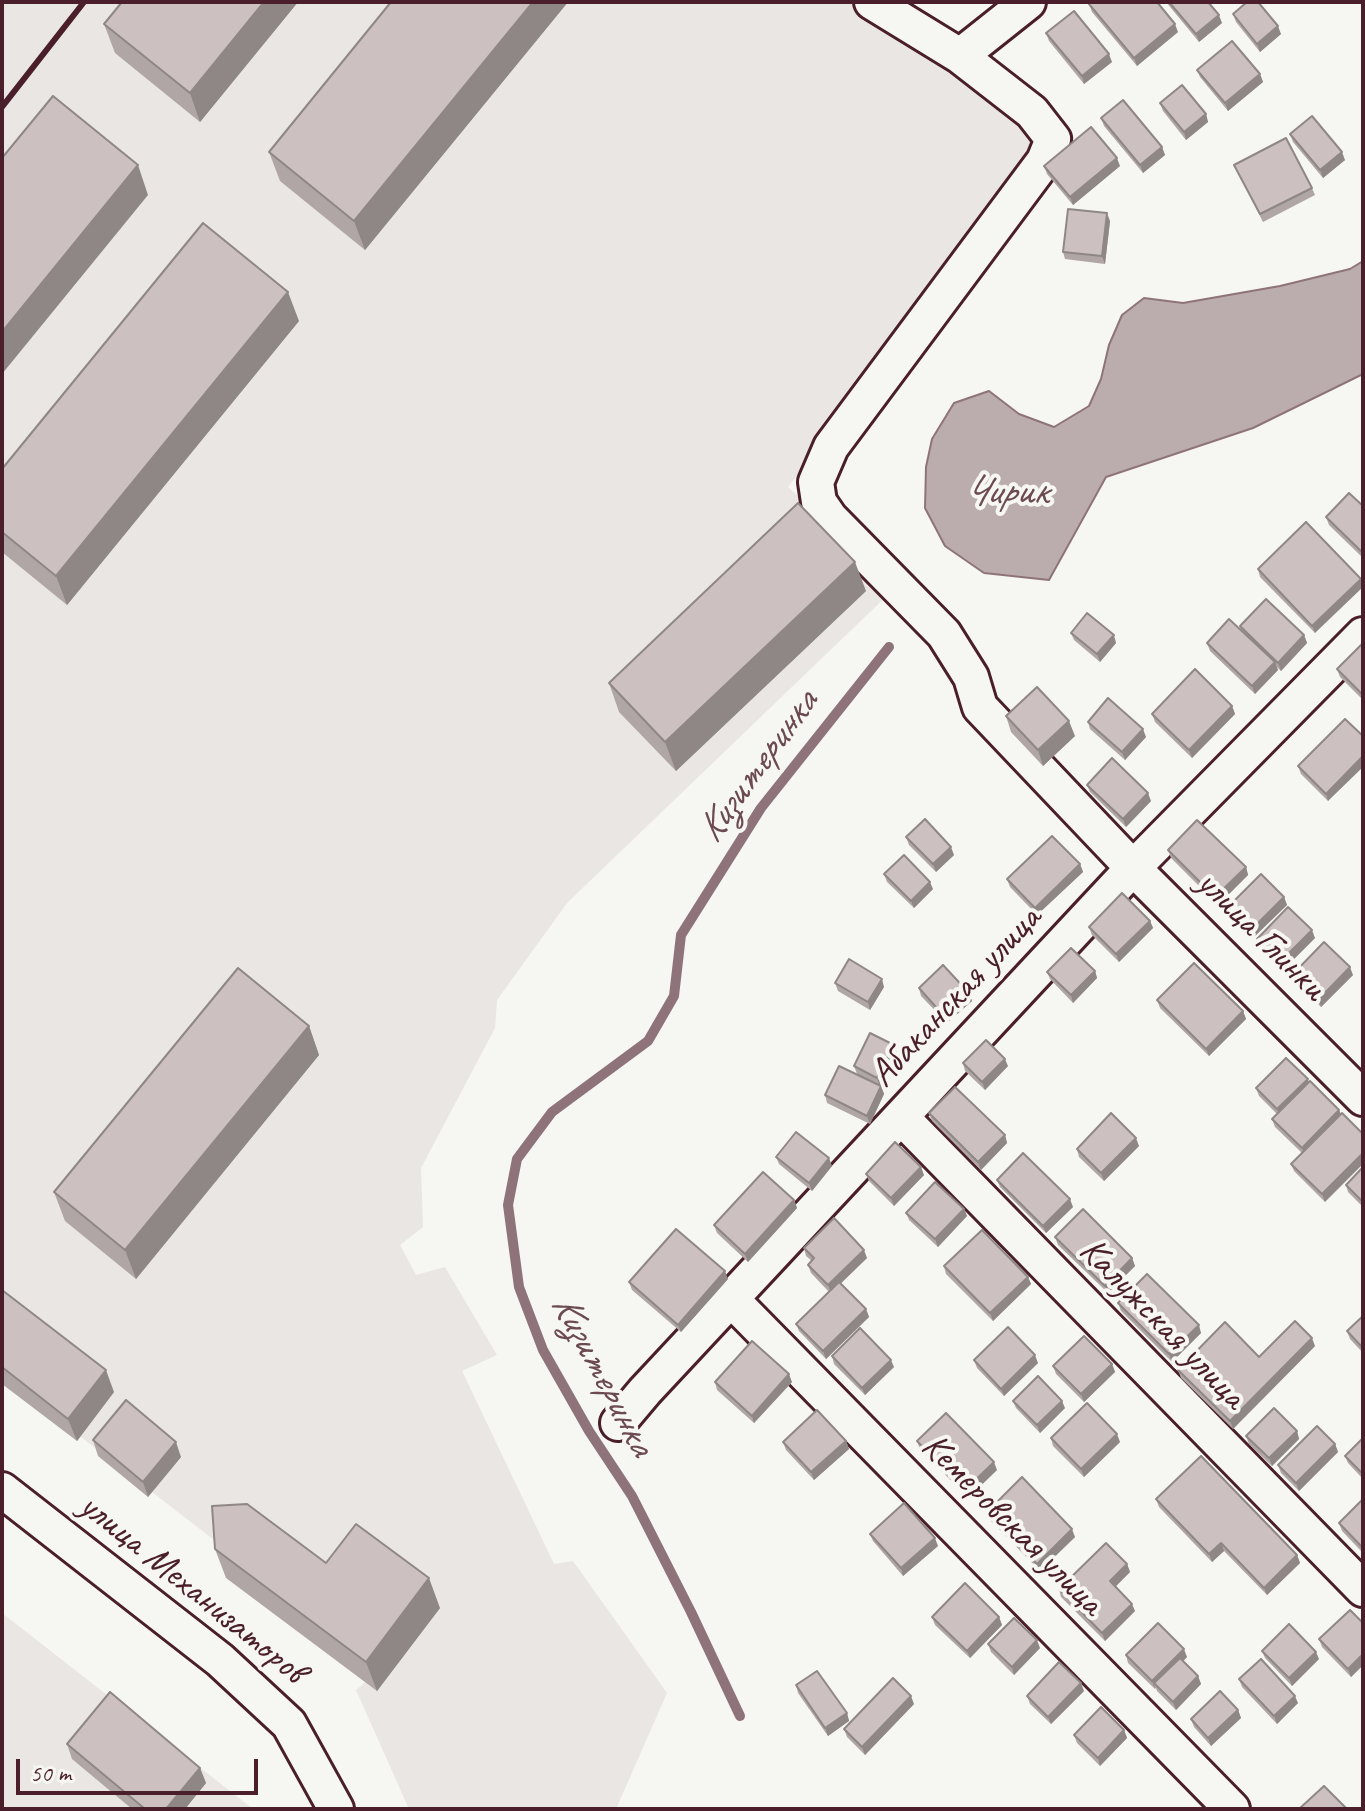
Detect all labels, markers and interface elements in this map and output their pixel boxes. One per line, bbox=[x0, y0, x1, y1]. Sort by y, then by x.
water label: Чирик bbox=[965, 469, 1047, 517]
water label: Кизитеринка bbox=[687, 682, 829, 852]
street label: улица Глинки bbox=[1186, 861, 1336, 1011]
street label: Абаканская улица bbox=[861, 897, 1051, 1097]
street label: Калужская улица bbox=[1069, 1229, 1255, 1419]
water label: Кизитеринка bbox=[540, 1286, 664, 1464]
street label: Кемеровская улица bbox=[911, 1424, 1113, 1626]
street label: улица Механизаторов bbox=[70, 1484, 314, 1694]
scale bar bbox=[20, 1743, 262, 1793]
text: 50 m bbox=[30, 1758, 71, 1788]

